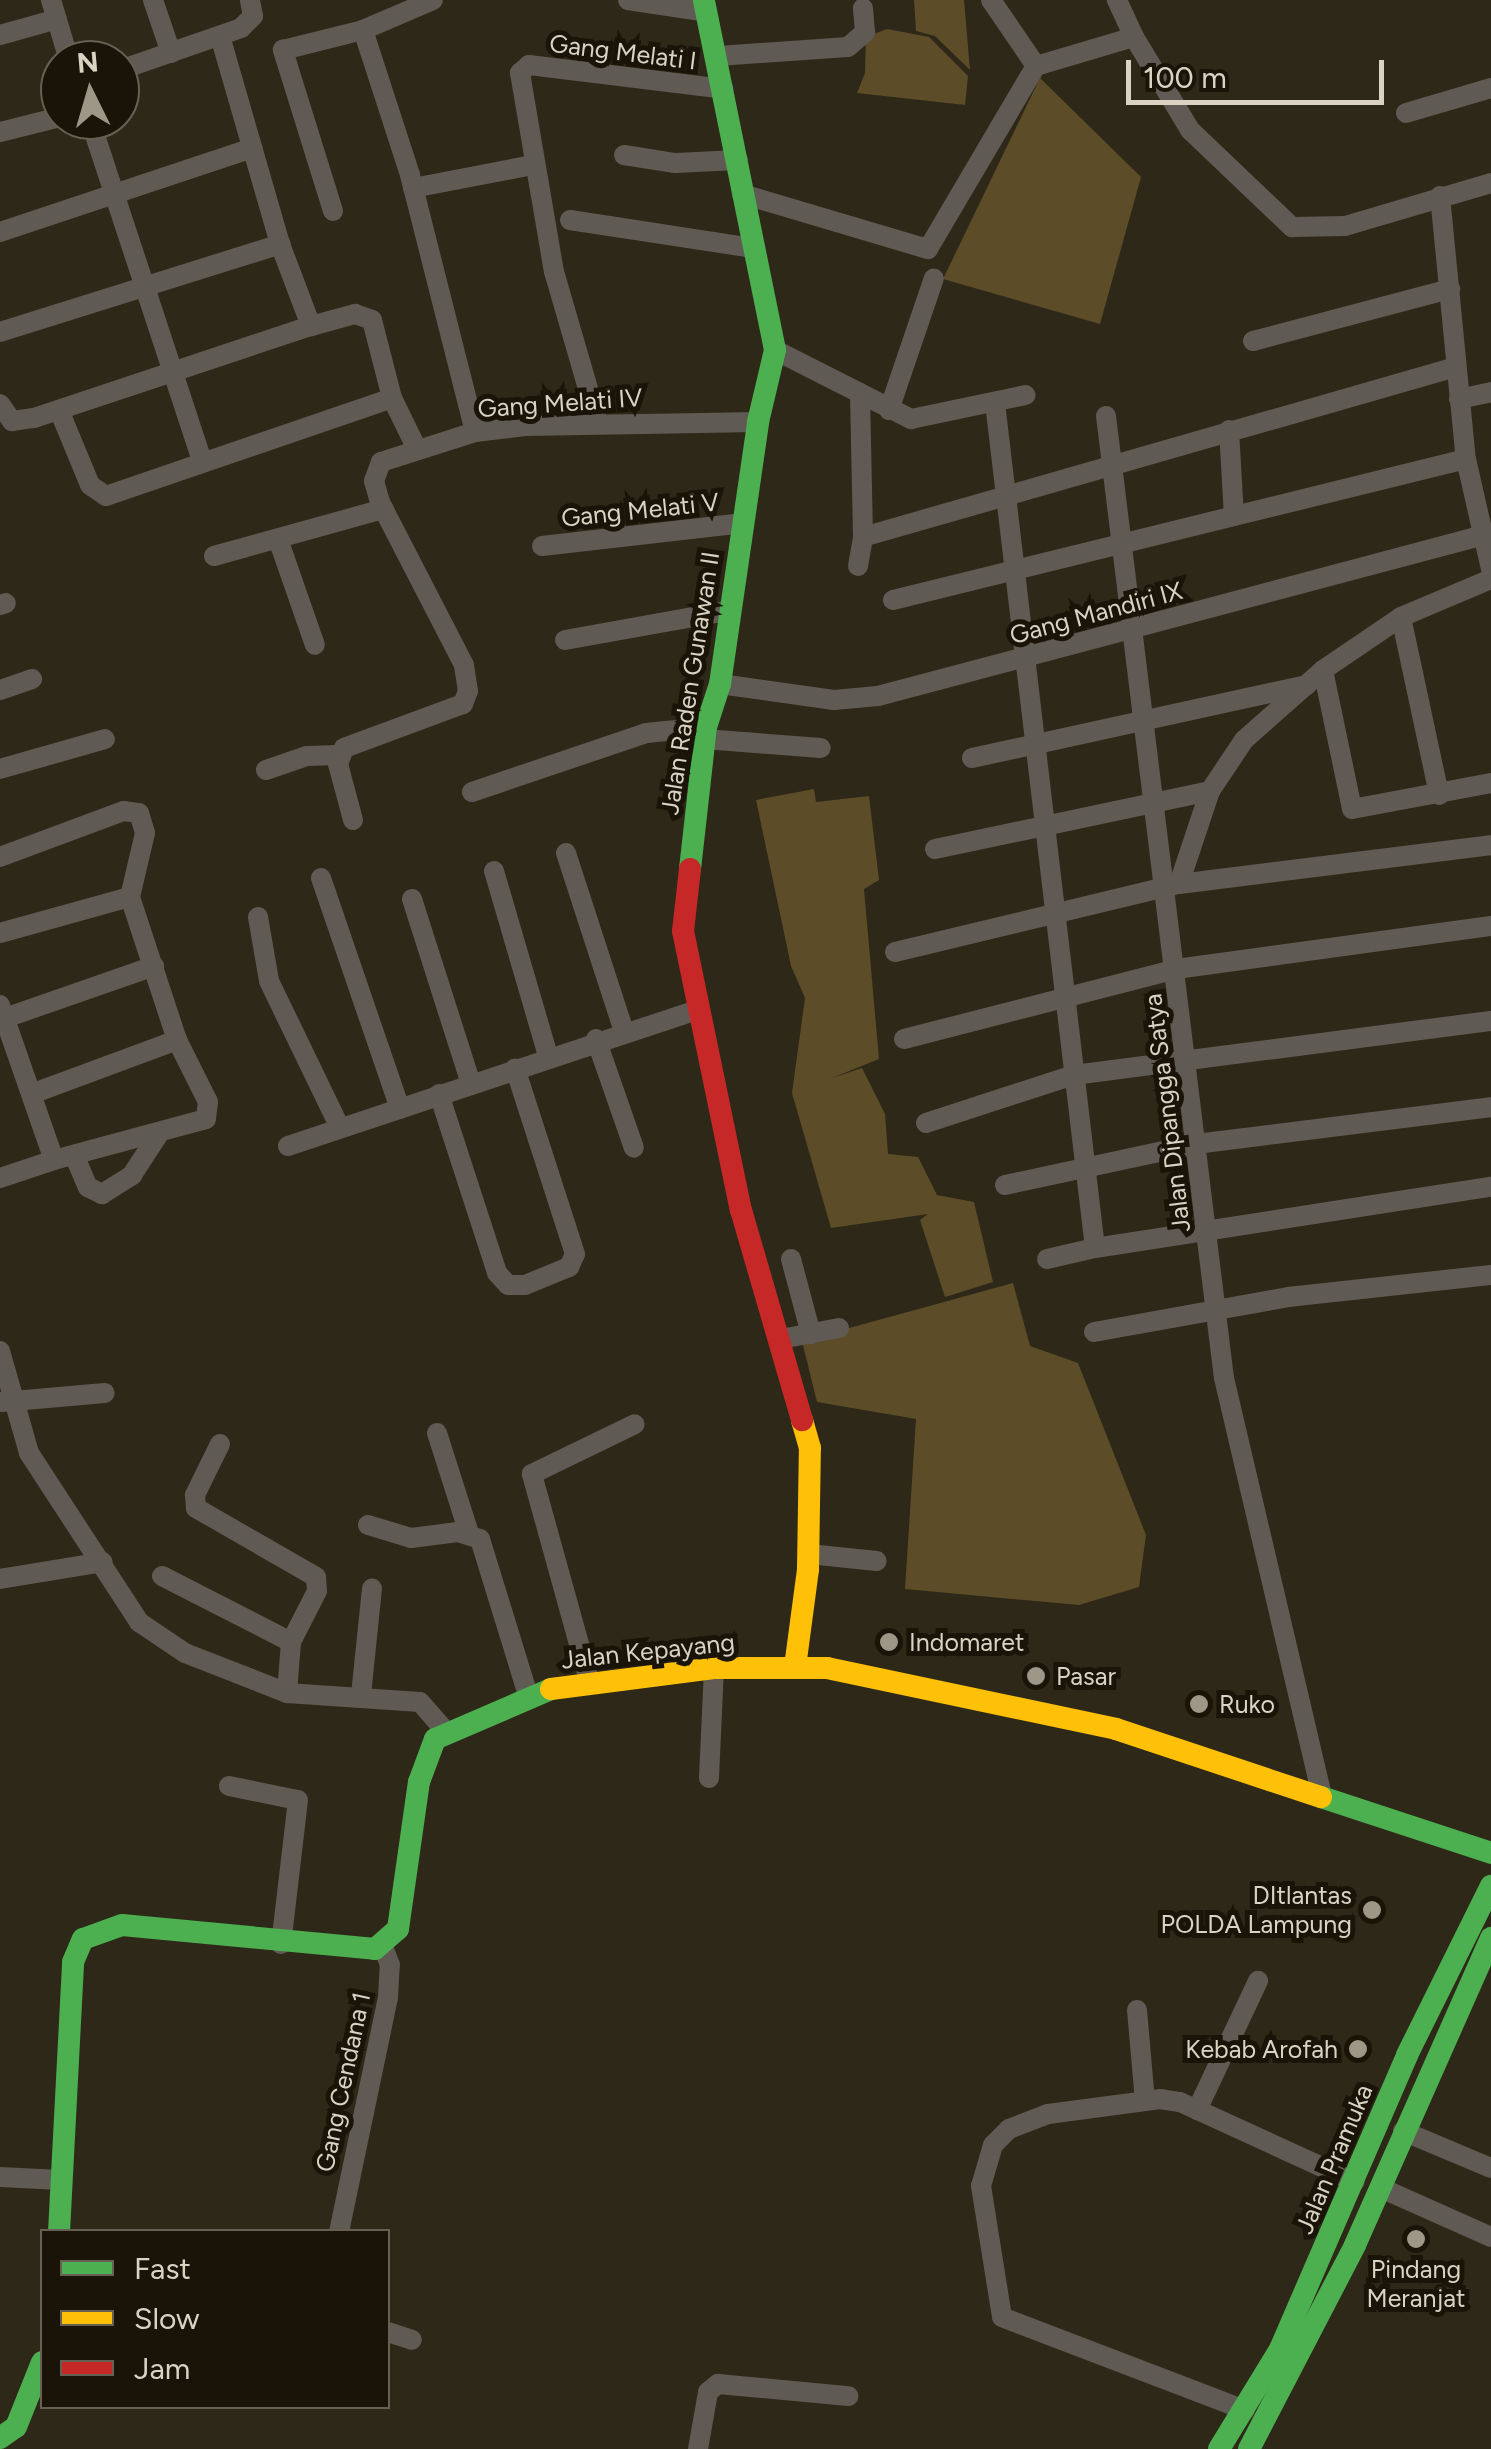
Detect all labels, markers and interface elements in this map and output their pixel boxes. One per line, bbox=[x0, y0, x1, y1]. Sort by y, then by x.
street label: Gang Melati I bbox=[548, 28, 698, 76]
north arrow bbox=[40, 40, 140, 140]
scale bar bbox=[1131, 40, 1388, 102]
text: N bbox=[75, 44, 100, 80]
text: 100 m bbox=[1143, 59, 1227, 96]
street label: Gang Melati IV bbox=[477, 382, 643, 424]
street label: Gang Melati V bbox=[560, 487, 720, 533]
street label: Jalan Raden Gunawan II bbox=[654, 549, 726, 817]
street label: Gang Mandiri IX bbox=[1006, 576, 1186, 650]
street label: Jalan Dipangga Satya bbox=[1137, 992, 1197, 1234]
street label: Jalan Kepayang bbox=[560, 1627, 736, 1675]
place label: Indomaret bbox=[909, 1627, 1024, 1657]
marker: Indomaret bbox=[878, 1631, 900, 1653]
place label: Pasar bbox=[1056, 1661, 1116, 1691]
marker: Pasar bbox=[1025, 1665, 1047, 1687]
place label: Ruko bbox=[1219, 1689, 1275, 1719]
marker: Ruko bbox=[1188, 1693, 1210, 1715]
place label: DItlantas POLDA Lampung bbox=[1160, 1881, 1352, 1940]
marker: DItlantas POLDA Lampung bbox=[1361, 1899, 1383, 1921]
street label: Gang Cendana 1 bbox=[309, 1989, 377, 2175]
place label: Kebab Arofah bbox=[1185, 2034, 1338, 2064]
marker: Kebab Arofah bbox=[1347, 2038, 1369, 2060]
street label: Jalan Pramuka bbox=[1289, 2080, 1379, 2238]
marker: Pindang Meranjat bbox=[1405, 2228, 1427, 2250]
legend bbox=[40, 2229, 390, 2409]
text: Fast bbox=[134, 2250, 191, 2287]
place label: Pindang Meranjat bbox=[1367, 2255, 1465, 2314]
text: Slow bbox=[134, 2300, 200, 2337]
text: Jam bbox=[134, 2350, 190, 2387]

